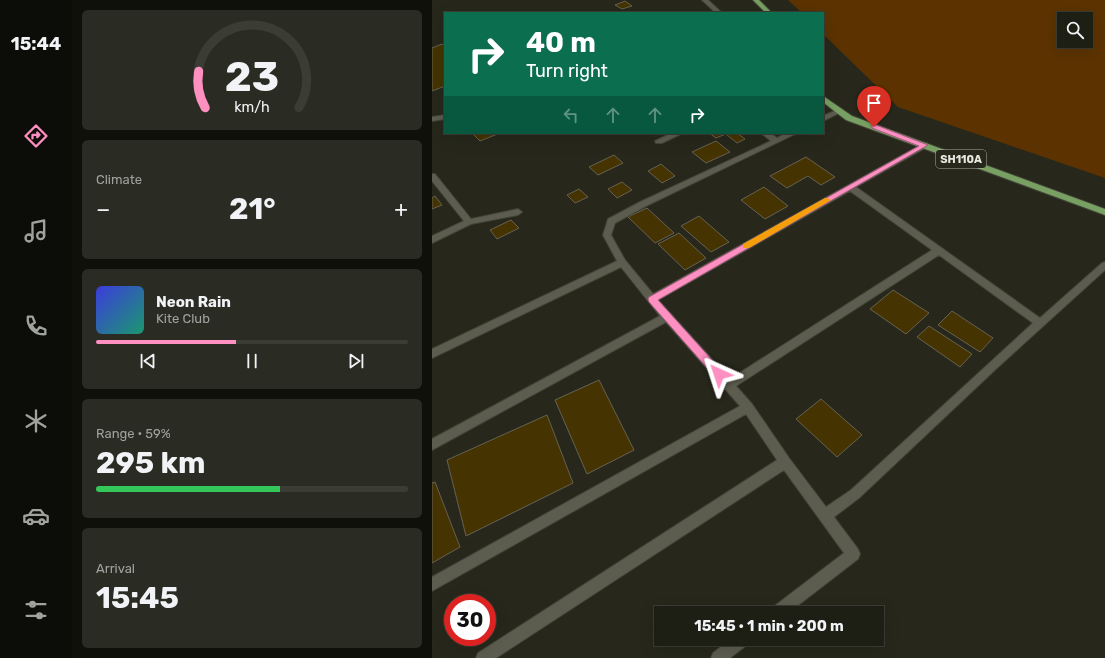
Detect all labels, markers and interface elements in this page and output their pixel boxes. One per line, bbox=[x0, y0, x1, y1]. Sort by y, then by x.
map controls bbox=[1057, 12, 1093, 48]
button: search bbox=[1057, 12, 1093, 48]
text: 40 m bbox=[526, 26, 596, 59]
icon: right bbox=[460, 28, 512, 80]
text: 15:44 bbox=[11, 33, 61, 55]
text: 23 bbox=[225, 52, 279, 101]
text: Turn right bbox=[526, 60, 608, 82]
pin bbox=[857, 86, 891, 127]
icon: arrive bbox=[863, 92, 885, 114]
text: km/h bbox=[234, 98, 270, 115]
icon: left bbox=[560, 104, 582, 126]
icon: ahead bbox=[602, 104, 624, 126]
icon: ahead bbox=[644, 104, 666, 126]
icon: right bbox=[686, 104, 708, 126]
icon: directions bbox=[22, 122, 50, 150]
road number: SH110A bbox=[936, 150, 986, 168]
text: Climate bbox=[96, 172, 142, 187]
text: 21° bbox=[229, 191, 276, 227]
text: − bbox=[96, 196, 110, 223]
text: + bbox=[394, 196, 408, 223]
icon: music bbox=[22, 217, 50, 245]
text: Neon Rain bbox=[156, 293, 231, 311]
text: Kite Club bbox=[156, 311, 210, 326]
icon: phone bbox=[22, 312, 50, 340]
icon: previous bbox=[137, 350, 159, 372]
icon: pause bbox=[241, 350, 263, 372]
icon: next bbox=[345, 350, 367, 372]
position arrow bbox=[698, 353, 740, 395]
icon: climate bbox=[22, 407, 50, 435]
text: Range · 59% bbox=[96, 426, 171, 441]
text: 295 km bbox=[96, 445, 206, 481]
icon: car bbox=[22, 502, 50, 530]
text: Arrival bbox=[96, 561, 135, 576]
text: 15:45 bbox=[96, 580, 179, 616]
speed limit sign: 30 bbox=[444, 594, 496, 646]
icon: filters bbox=[22, 596, 50, 624]
text: 15:45 · 1 min · 200 m bbox=[694, 617, 844, 635]

